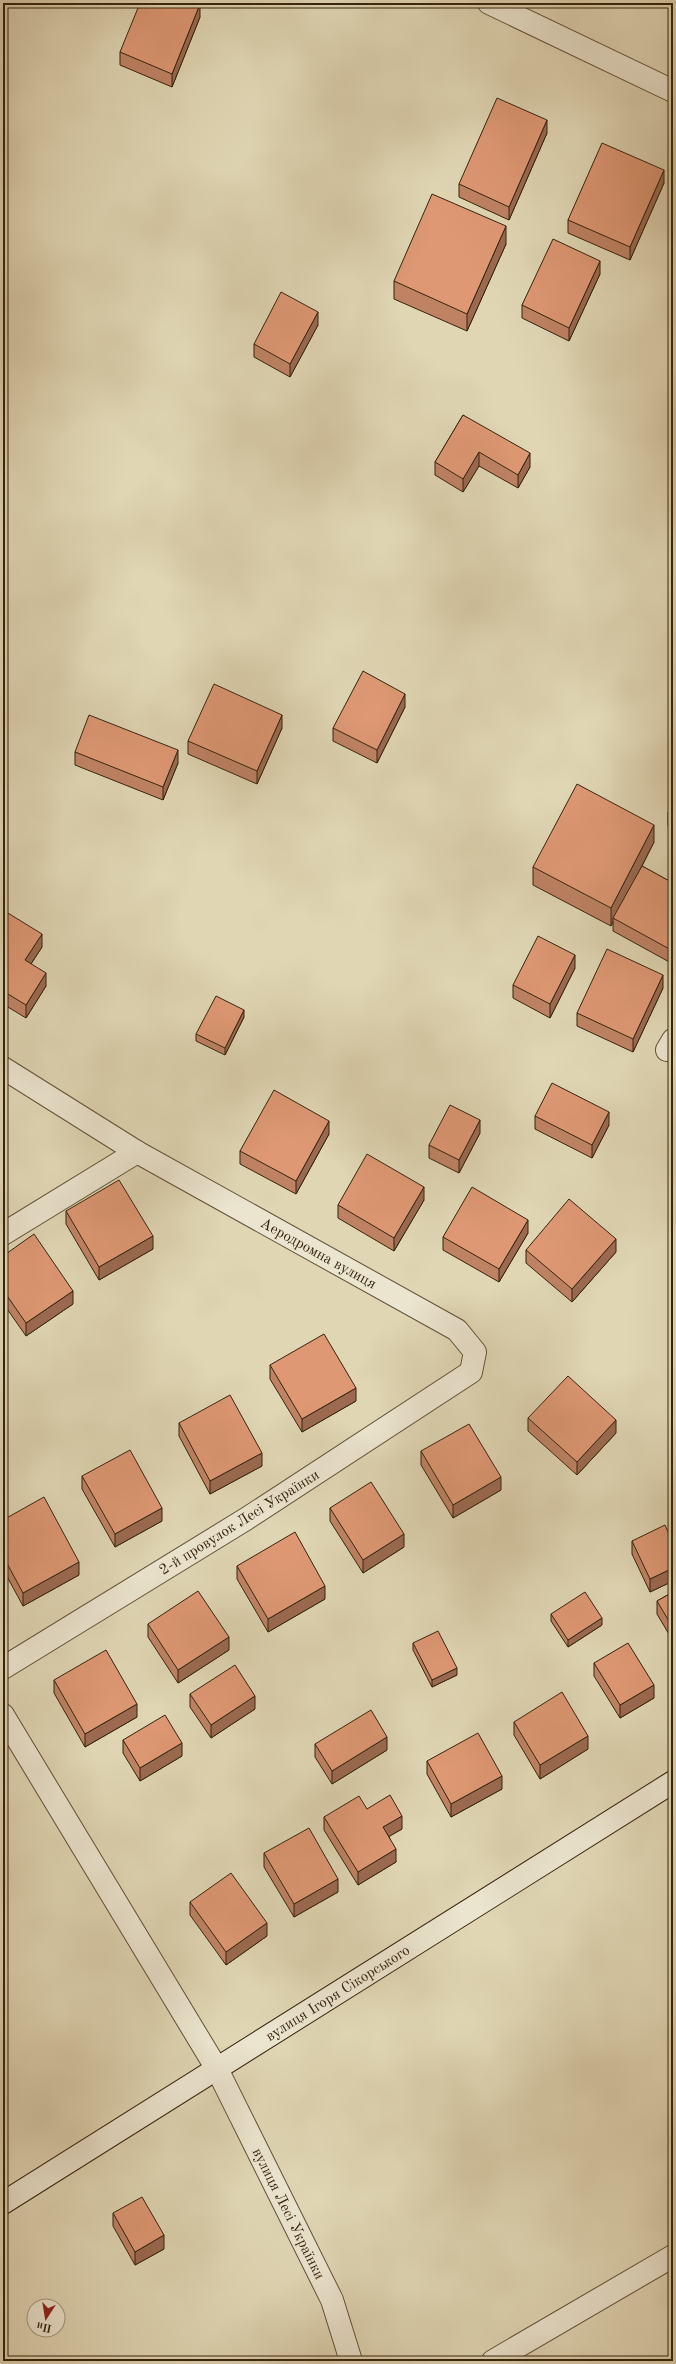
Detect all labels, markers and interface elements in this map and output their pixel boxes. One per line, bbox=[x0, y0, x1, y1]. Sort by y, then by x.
street label: Аеродромна вулиця bbox=[257, 1216, 379, 1293]
street label: 2-й провулок Лесі Українки bbox=[157, 1468, 322, 1579]
street label: вулиця Ігоря Сікорського bbox=[264, 1943, 413, 2045]
street label: вулиця Лесі Українки bbox=[249, 2146, 327, 2282]
north arrow bbox=[26, 2298, 66, 2338]
text: Пн bbox=[36, 2319, 53, 2333]

